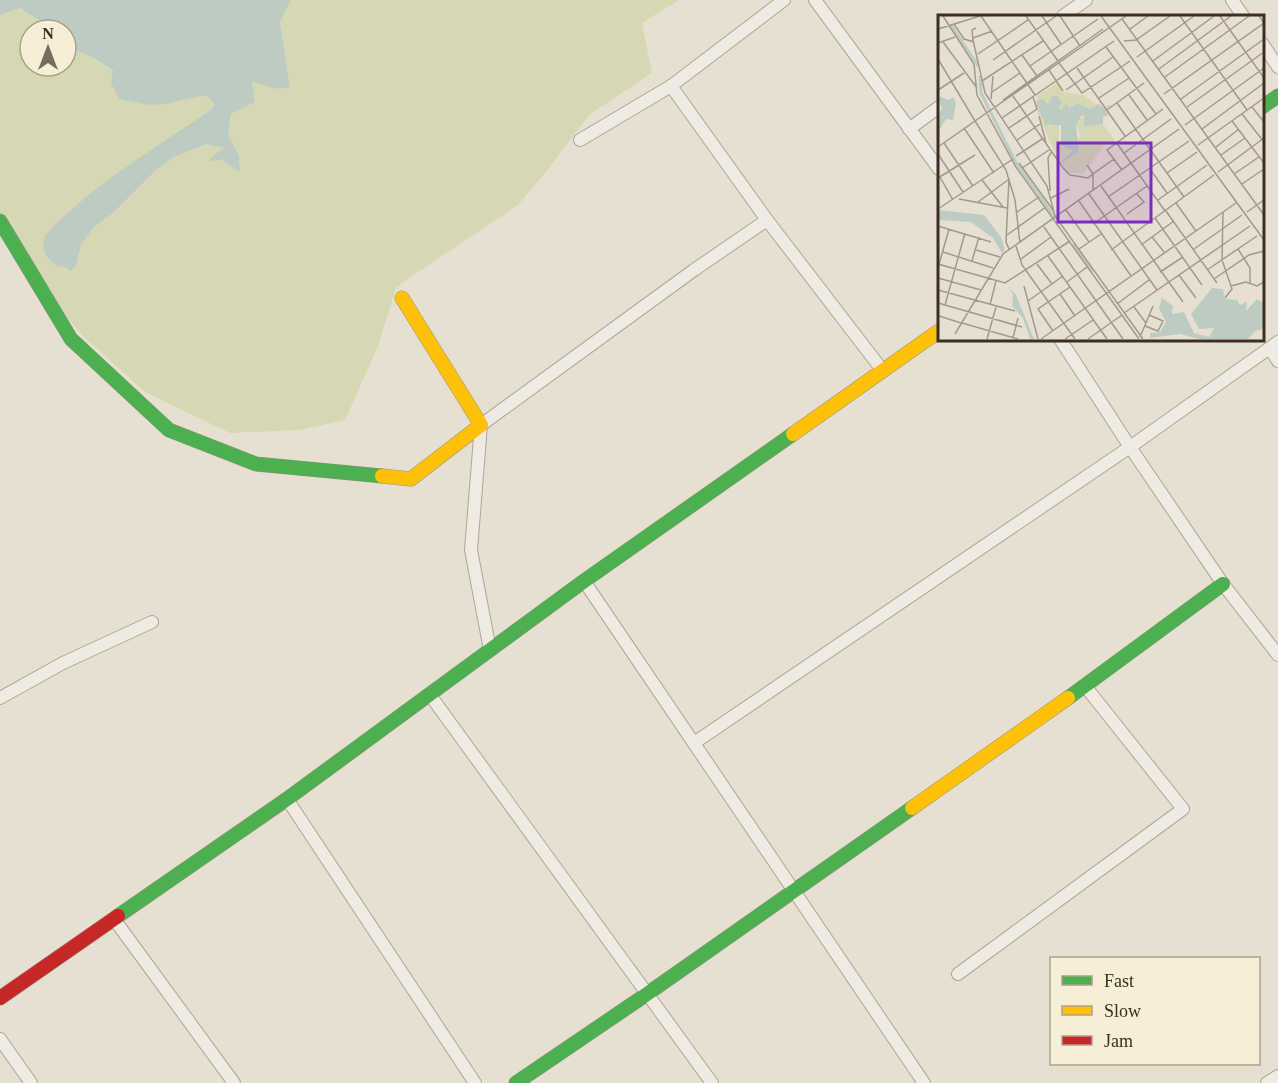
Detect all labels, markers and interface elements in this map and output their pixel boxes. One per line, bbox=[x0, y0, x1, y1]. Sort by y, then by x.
inset map bbox=[938, 15, 1263, 340]
north arrow bbox=[18, 18, 78, 78]
text: N bbox=[42, 25, 54, 42]
legend bbox=[1050, 957, 1260, 1065]
text: Fast bbox=[1104, 971, 1134, 991]
text: Slow bbox=[1104, 1001, 1141, 1021]
text: Jam bbox=[1104, 1031, 1133, 1051]

